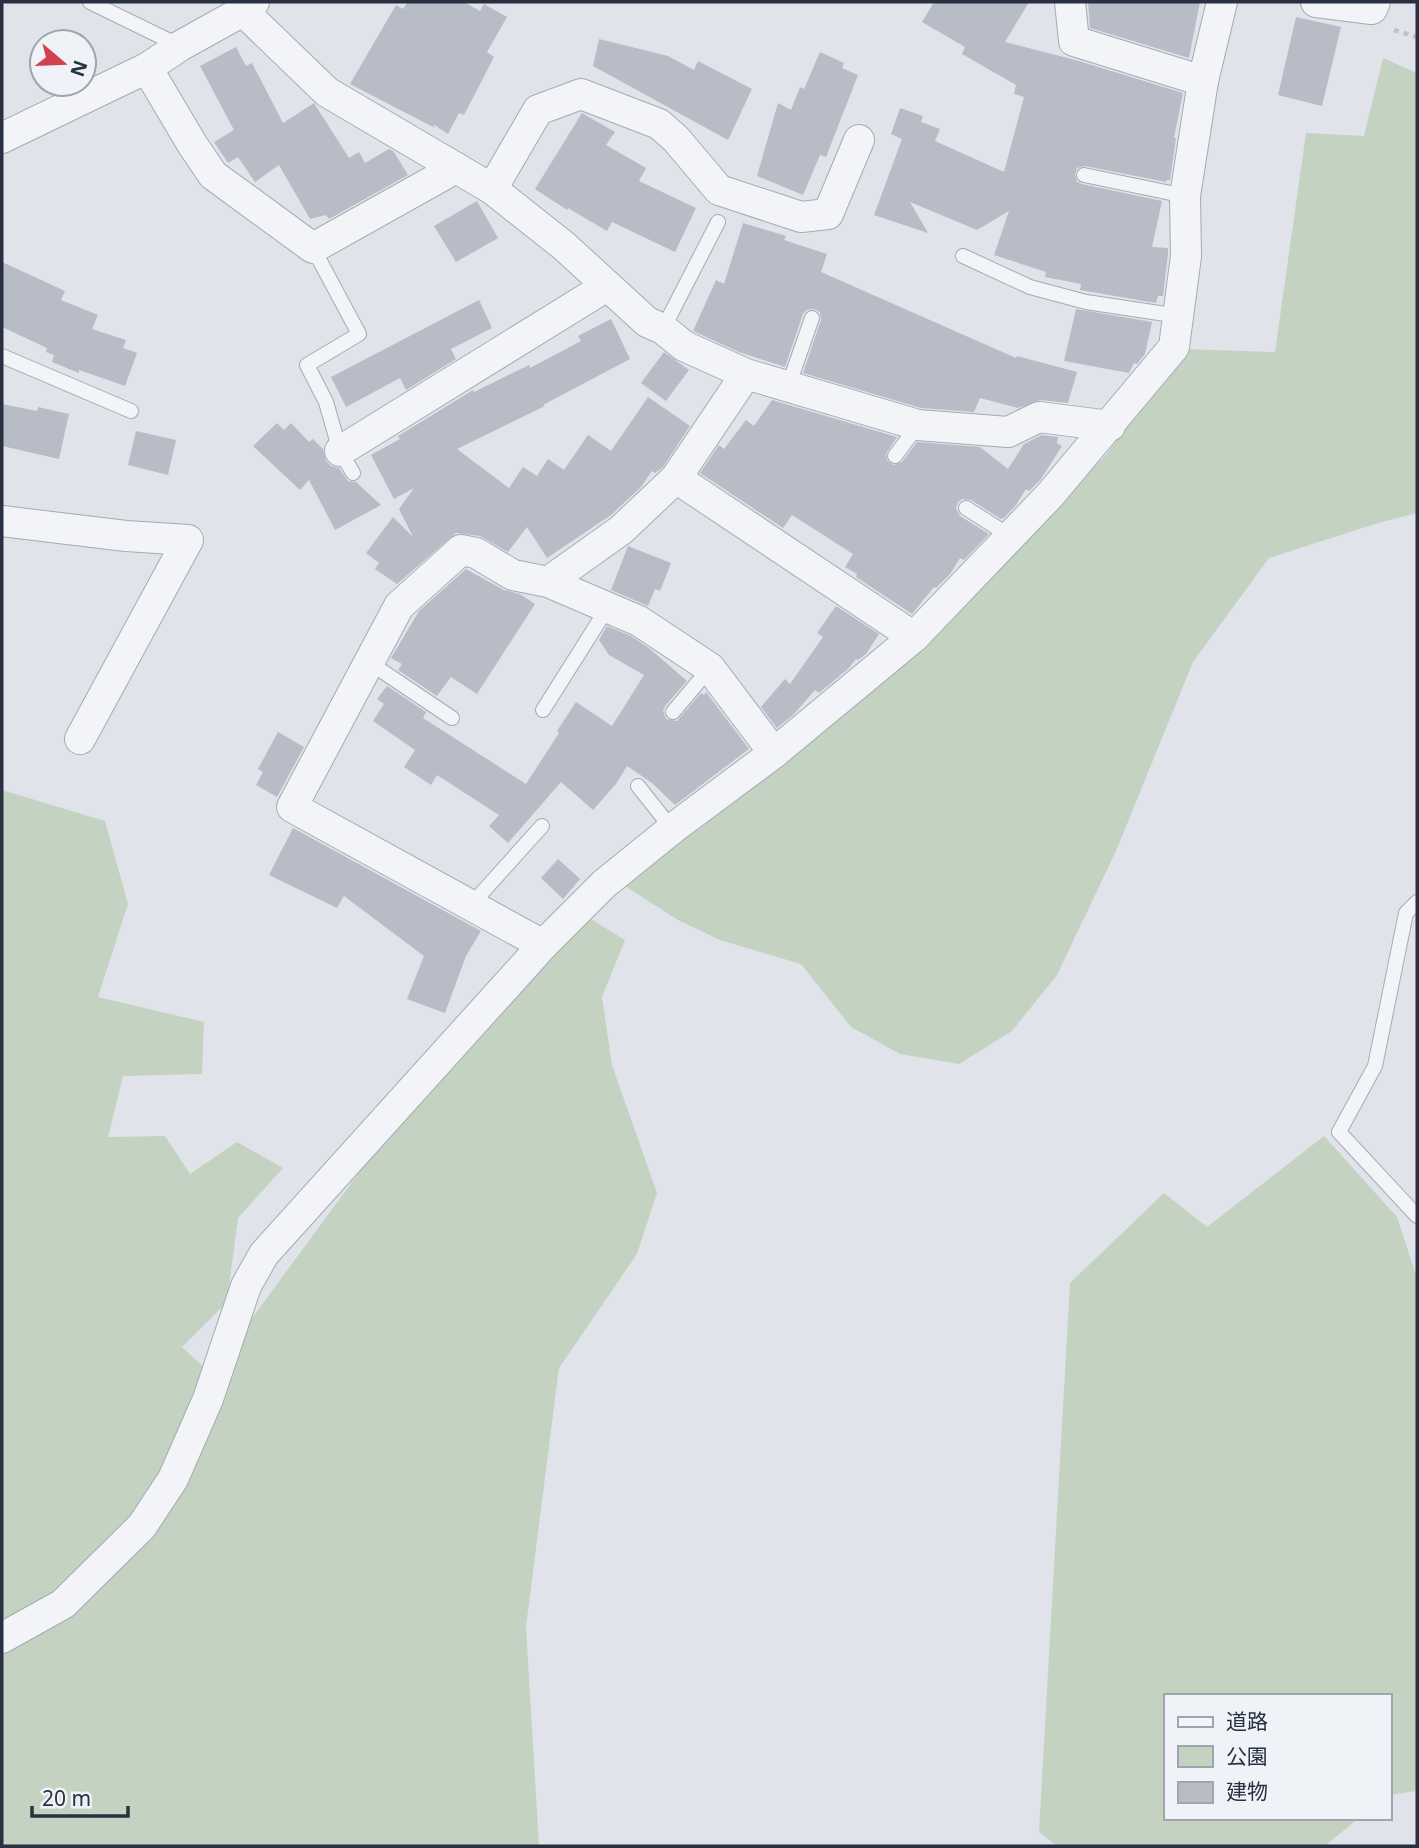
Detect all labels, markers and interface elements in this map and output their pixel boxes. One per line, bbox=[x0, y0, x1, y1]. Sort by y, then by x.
north arrow bbox=[28, 28, 98, 98]
text: N bbox=[64, 57, 94, 80]
legend bbox=[1164, 1694, 1391, 1820]
text: 道路 bbox=[1226, 1707, 1268, 1735]
text: 公園 bbox=[1226, 1742, 1268, 1770]
scale bar bbox=[32, 1774, 128, 1818]
text: 建物 bbox=[1226, 1777, 1268, 1805]
text: 20 m bbox=[42, 1784, 91, 1812]

